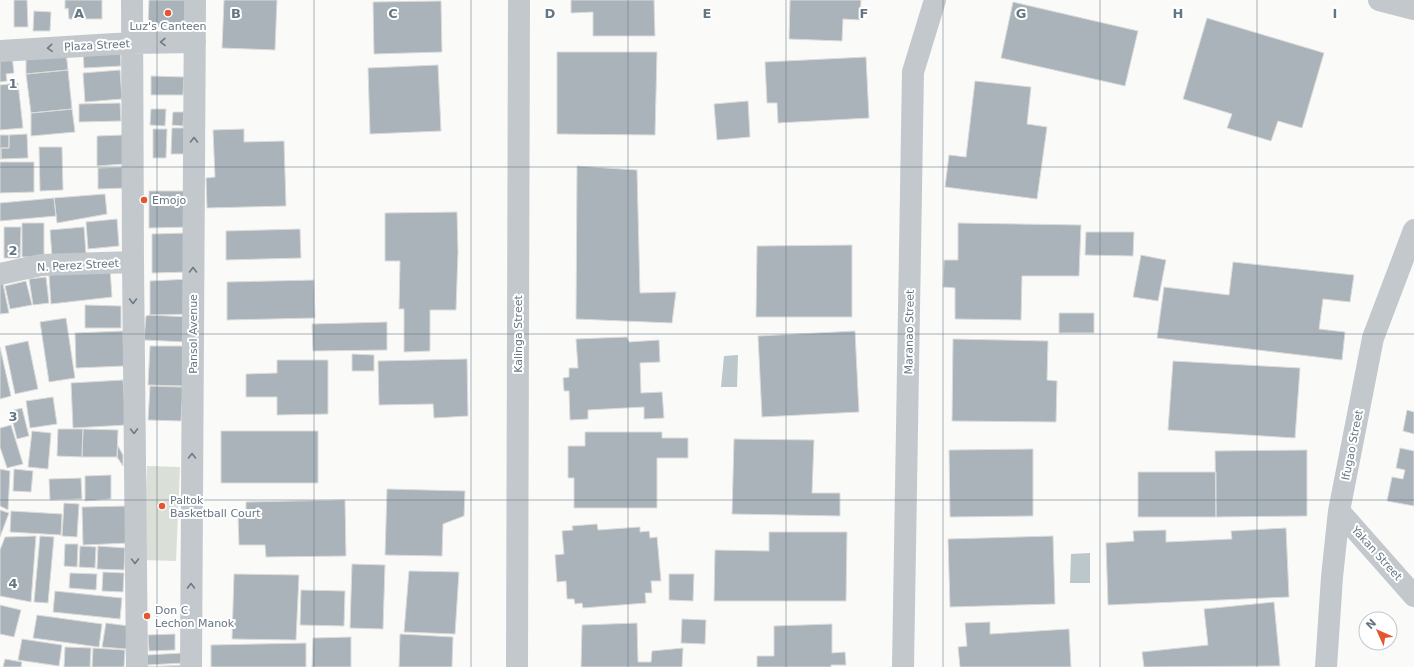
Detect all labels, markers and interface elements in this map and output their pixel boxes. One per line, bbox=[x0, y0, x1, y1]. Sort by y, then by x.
text: A bbox=[74, 6, 84, 21]
text: B bbox=[231, 6, 241, 21]
text: C bbox=[388, 6, 398, 21]
text: D bbox=[545, 6, 556, 21]
text: E bbox=[703, 6, 711, 21]
text: F bbox=[860, 6, 868, 21]
text: G bbox=[1016, 6, 1026, 21]
text: H bbox=[1173, 6, 1183, 21]
text: I bbox=[1333, 6, 1337, 21]
marker: Luz's Canteen bbox=[163, 8, 173, 18]
place label: Luz's Canteen bbox=[129, 20, 207, 33]
street label: Plaza Street bbox=[64, 37, 131, 54]
one-way arrow bbox=[160, 38, 166, 46]
one-way arrow bbox=[47, 43, 53, 52]
text: 1 bbox=[8, 76, 18, 91]
one-way arrow bbox=[190, 137, 198, 143]
place label: Emojo bbox=[152, 194, 186, 207]
marker: Emojo bbox=[139, 195, 149, 205]
text: 2 bbox=[8, 243, 18, 258]
street label: N. Perez Street bbox=[37, 257, 120, 274]
one-way arrow bbox=[189, 267, 197, 273]
street label: Maranao Street bbox=[902, 289, 917, 375]
street label: Pansol Avenue bbox=[187, 294, 200, 374]
street label: Kalinga Street bbox=[512, 295, 525, 373]
one-way arrow bbox=[129, 298, 137, 304]
street label: Ifugao Street bbox=[1339, 408, 1366, 481]
text: 3 bbox=[8, 409, 18, 424]
one-way arrow bbox=[130, 428, 138, 434]
one-way arrow bbox=[188, 453, 196, 459]
place label: Paltok Basketball Court bbox=[170, 494, 261, 520]
marker: Paltok Basketball Court bbox=[157, 501, 167, 511]
street label: Yakan Street bbox=[1348, 523, 1405, 584]
one-way arrow bbox=[131, 558, 139, 564]
text: 4 bbox=[8, 576, 18, 591]
one-way arrow bbox=[187, 583, 195, 589]
place label: Don C Lechon Manok bbox=[155, 604, 235, 630]
marker: Don C Lechon Manok bbox=[142, 611, 152, 621]
north arrow bbox=[1358, 611, 1398, 651]
text: N bbox=[1363, 616, 1379, 632]

